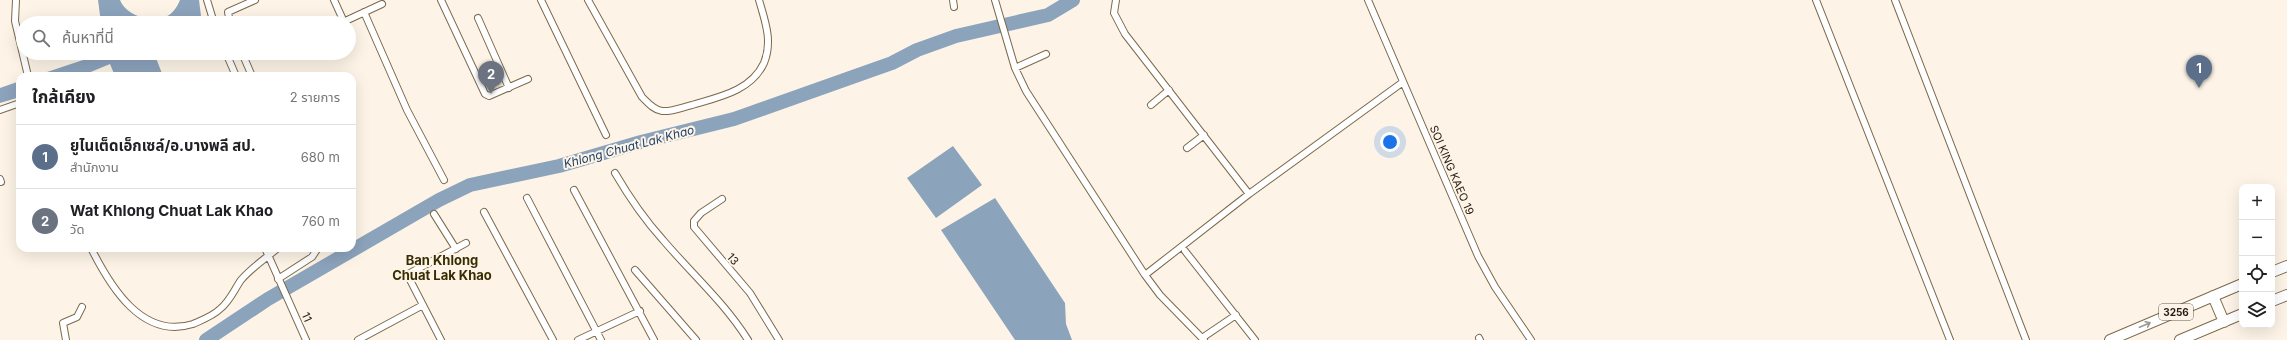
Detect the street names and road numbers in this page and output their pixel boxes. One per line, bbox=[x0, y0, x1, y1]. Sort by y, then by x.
street label: SOI KING KAEO 19 bbox=[1427, 123, 1477, 217]
street label: 13 bbox=[724, 250, 742, 268]
road number: 3256 bbox=[2159, 304, 2193, 320]
street label: 11 bbox=[299, 310, 315, 324]

